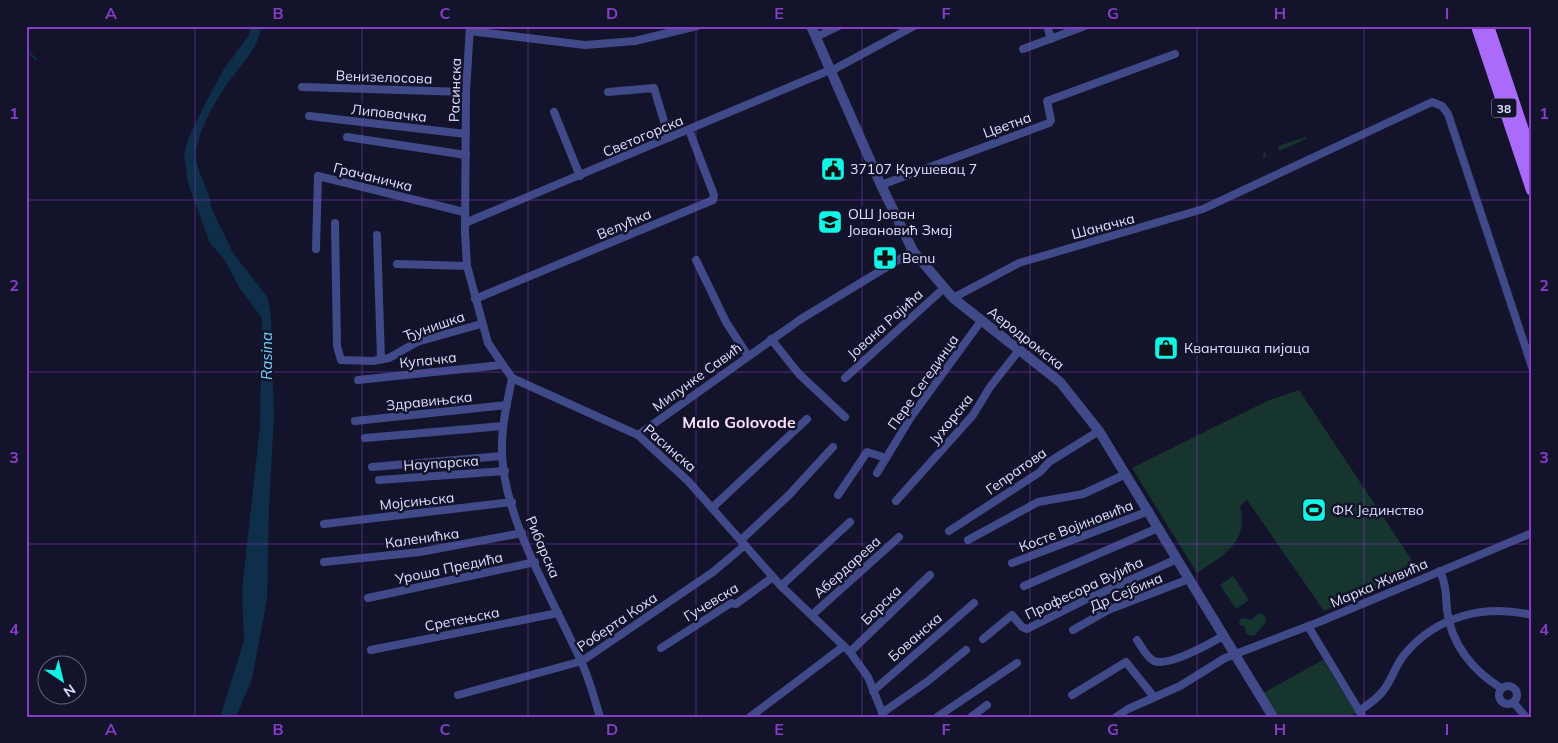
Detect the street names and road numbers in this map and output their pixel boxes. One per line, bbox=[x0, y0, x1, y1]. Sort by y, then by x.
street label: Расинска bbox=[445, 57, 465, 123]
street label: Венизелосова bbox=[335, 66, 433, 88]
road number: 38 bbox=[1492, 99, 1516, 118]
street label: Липовачка bbox=[350, 100, 428, 126]
street label: Цветна bbox=[980, 108, 1034, 142]
street label: Светогорска bbox=[600, 111, 686, 161]
street label: Грачаничка bbox=[332, 158, 414, 196]
street label: Велућка bbox=[594, 204, 654, 244]
street label: Шаначка bbox=[1069, 209, 1137, 243]
street label: Јована Рајића bbox=[843, 285, 927, 363]
street label: Аеродромска bbox=[984, 302, 1068, 374]
street label: Ђунишка bbox=[401, 307, 467, 345]
street label: Пере Сегединца bbox=[884, 331, 962, 433]
street label: Милунке Савић bbox=[649, 339, 745, 415]
street label: Купачка bbox=[399, 348, 457, 372]
street label: Здравињска bbox=[385, 388, 473, 414]
street label: Јухорска bbox=[925, 390, 977, 448]
street label: Расинска bbox=[640, 420, 700, 476]
street label: Гепратова bbox=[982, 444, 1050, 498]
street label: Наупарска bbox=[403, 451, 479, 475]
street label: Мојсињска bbox=[379, 488, 455, 514]
street label: Косте Војиновића bbox=[1016, 496, 1136, 556]
street label: Рибарска bbox=[522, 513, 564, 581]
street label: Каленићка bbox=[384, 524, 460, 552]
street label: Абердарева bbox=[810, 532, 884, 602]
street label: Уроша Предића bbox=[393, 548, 504, 588]
street label: Професора Вујића bbox=[1022, 553, 1146, 623]
street label: Марка Живића bbox=[1328, 554, 1430, 612]
street label: Др Сејбина bbox=[1087, 569, 1165, 615]
street label: Гучевска bbox=[680, 579, 742, 625]
street label: Борска bbox=[857, 581, 905, 629]
street label: Роберта Коха bbox=[573, 588, 661, 656]
street label: Сретењска bbox=[423, 603, 501, 635]
street label: Бованска bbox=[884, 609, 946, 665]

